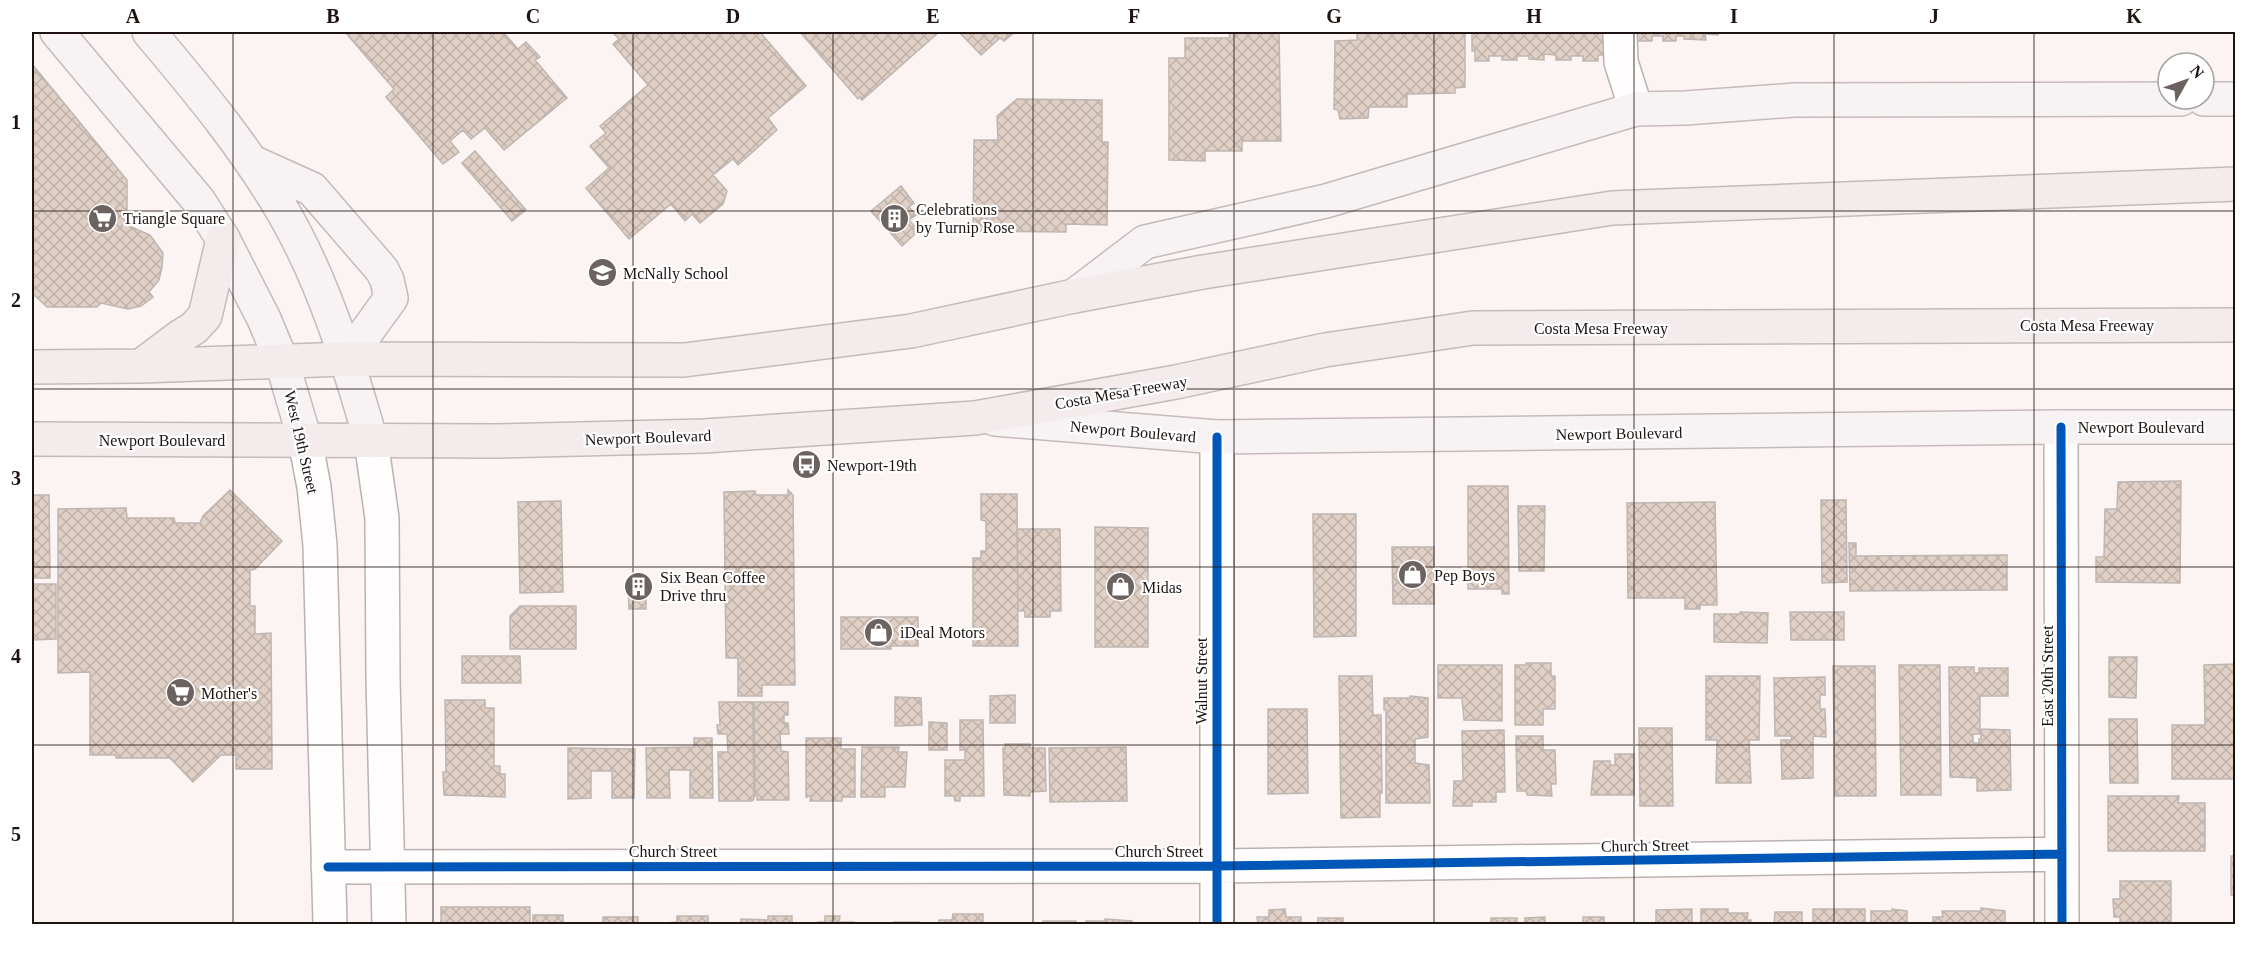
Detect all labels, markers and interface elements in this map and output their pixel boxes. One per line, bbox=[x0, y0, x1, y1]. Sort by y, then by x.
text: A bbox=[126, 5, 141, 27]
text: B bbox=[326, 5, 340, 27]
text: C bbox=[526, 5, 540, 27]
text: D bbox=[726, 5, 740, 27]
text: E bbox=[926, 5, 940, 27]
text: F bbox=[1128, 5, 1140, 27]
text: G bbox=[1326, 5, 1342, 27]
text: H bbox=[1526, 5, 1542, 27]
text: I bbox=[1730, 5, 1738, 27]
text: J bbox=[1929, 5, 1939, 27]
text: K bbox=[2126, 5, 2142, 27]
north arrow bbox=[2156, 51, 2216, 111]
text: N bbox=[2187, 62, 2208, 82]
text: 1 bbox=[11, 111, 21, 133]
place label: Celebrations by Turnip Rose bbox=[916, 201, 1015, 237]
supermarket icon: Triangle Square bbox=[86, 202, 118, 234]
building icon: Celebrations by Turnip Rose bbox=[879, 202, 911, 234]
place label: Triangle Square bbox=[123, 210, 225, 228]
school or university icon: McNally School bbox=[586, 257, 618, 289]
place label: McNally School bbox=[623, 265, 729, 283]
text: 2 bbox=[11, 289, 21, 311]
street label: Costa Mesa Freeway bbox=[2020, 317, 2154, 335]
street label: Costa Mesa Freeway bbox=[1534, 320, 1668, 338]
street label: Costa Mesa Freeway bbox=[1054, 372, 1189, 413]
street label: West 19th Street bbox=[281, 389, 322, 496]
street label: Newport Boulevard bbox=[1069, 418, 1197, 446]
street label: Newport Boulevard bbox=[2078, 419, 2204, 437]
street label: Newport Boulevard bbox=[1556, 424, 1682, 444]
street label: Newport Boulevard bbox=[584, 427, 712, 449]
street label: Newport Boulevard bbox=[99, 432, 225, 450]
bus stop icon: Newport-19th bbox=[790, 449, 822, 481]
place label: Newport-19th bbox=[827, 457, 917, 475]
text: 3 bbox=[11, 467, 21, 489]
shop icon: Pep Boys bbox=[1397, 559, 1429, 591]
place label: Pep Boys bbox=[1434, 567, 1495, 585]
place label: Six Bean Coffee Drive thru bbox=[660, 569, 765, 604]
building icon: Six Bean Coffee Drive thru bbox=[623, 570, 655, 602]
shop icon: Midas bbox=[1105, 571, 1137, 603]
place label: Midas bbox=[1142, 579, 1182, 596]
shop icon: iDeal Motors bbox=[863, 616, 895, 648]
place label: iDeal Motors bbox=[900, 624, 985, 641]
street label: East 20th Street bbox=[2039, 625, 2056, 727]
street label: Walnut Street bbox=[1193, 637, 1210, 725]
text: 4 bbox=[11, 645, 21, 667]
supermarket icon: Mother's bbox=[164, 677, 196, 709]
place label: Mother's bbox=[201, 685, 257, 702]
text: 5 bbox=[11, 823, 21, 845]
street label: Church Street bbox=[1601, 836, 1690, 855]
street label: Church Street bbox=[629, 843, 718, 860]
street label: Church Street bbox=[1115, 843, 1204, 860]

